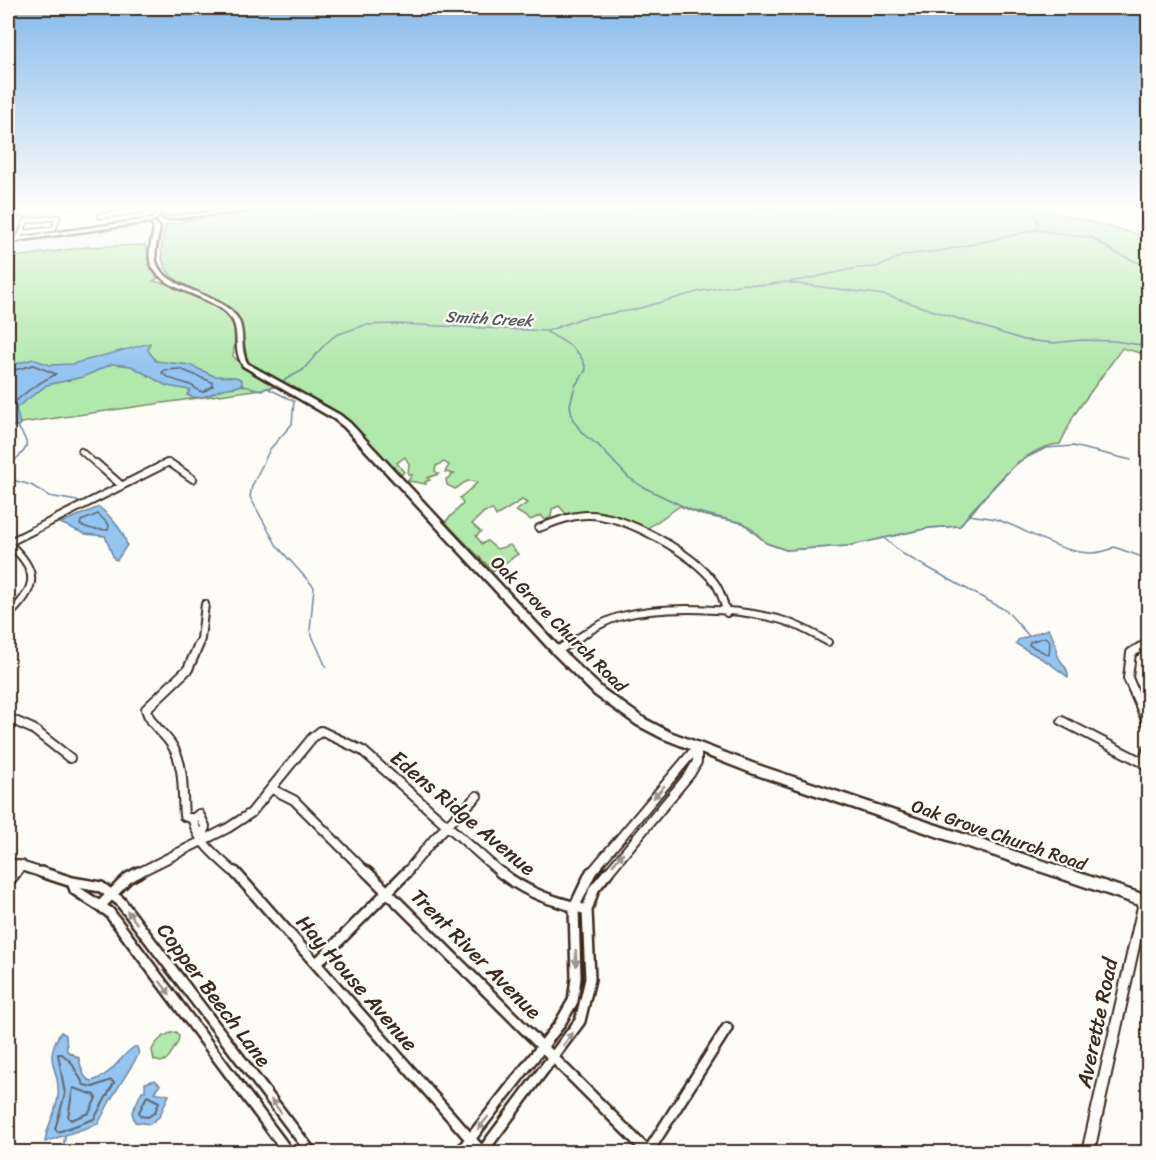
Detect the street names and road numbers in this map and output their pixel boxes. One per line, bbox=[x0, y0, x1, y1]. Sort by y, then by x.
street label: Oak Grove Church Road bbox=[483, 548, 636, 701]
street label: Edens Ridge Avenue bbox=[381, 740, 545, 886]
street label: Oak Grove Church Road bbox=[907, 790, 1093, 881]
street label: Trent River Avenue bbox=[401, 879, 551, 1029]
street label: Hay House Avenue bbox=[286, 906, 428, 1061]
street label: Copper Beech Lane bbox=[147, 914, 281, 1076]
street label: Averette Road bbox=[1065, 953, 1130, 1092]

